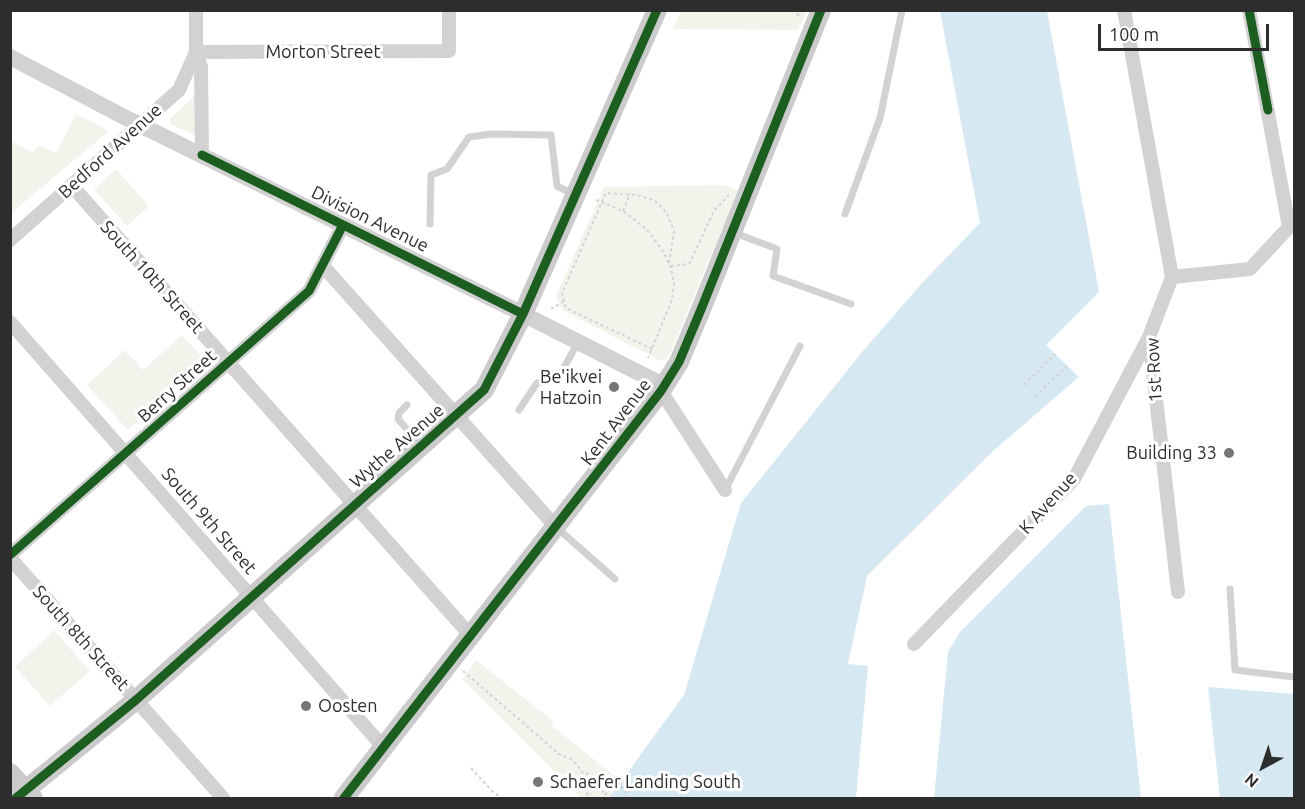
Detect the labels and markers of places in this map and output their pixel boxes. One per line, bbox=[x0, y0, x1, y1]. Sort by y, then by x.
place label: Be'ikvei Hatzoin bbox=[540, 366, 602, 409]
marker: Be'ikvei Hatzoin bbox=[607, 380, 621, 394]
place label: Building 33 bbox=[1126, 442, 1217, 464]
marker: Building 33 bbox=[1222, 446, 1236, 460]
place label: Oosten bbox=[318, 695, 378, 717]
marker: Oosten bbox=[299, 699, 313, 713]
place label: Schaefer Landing South bbox=[550, 771, 741, 793]
marker: Schaefer Landing South bbox=[531, 775, 545, 789]

